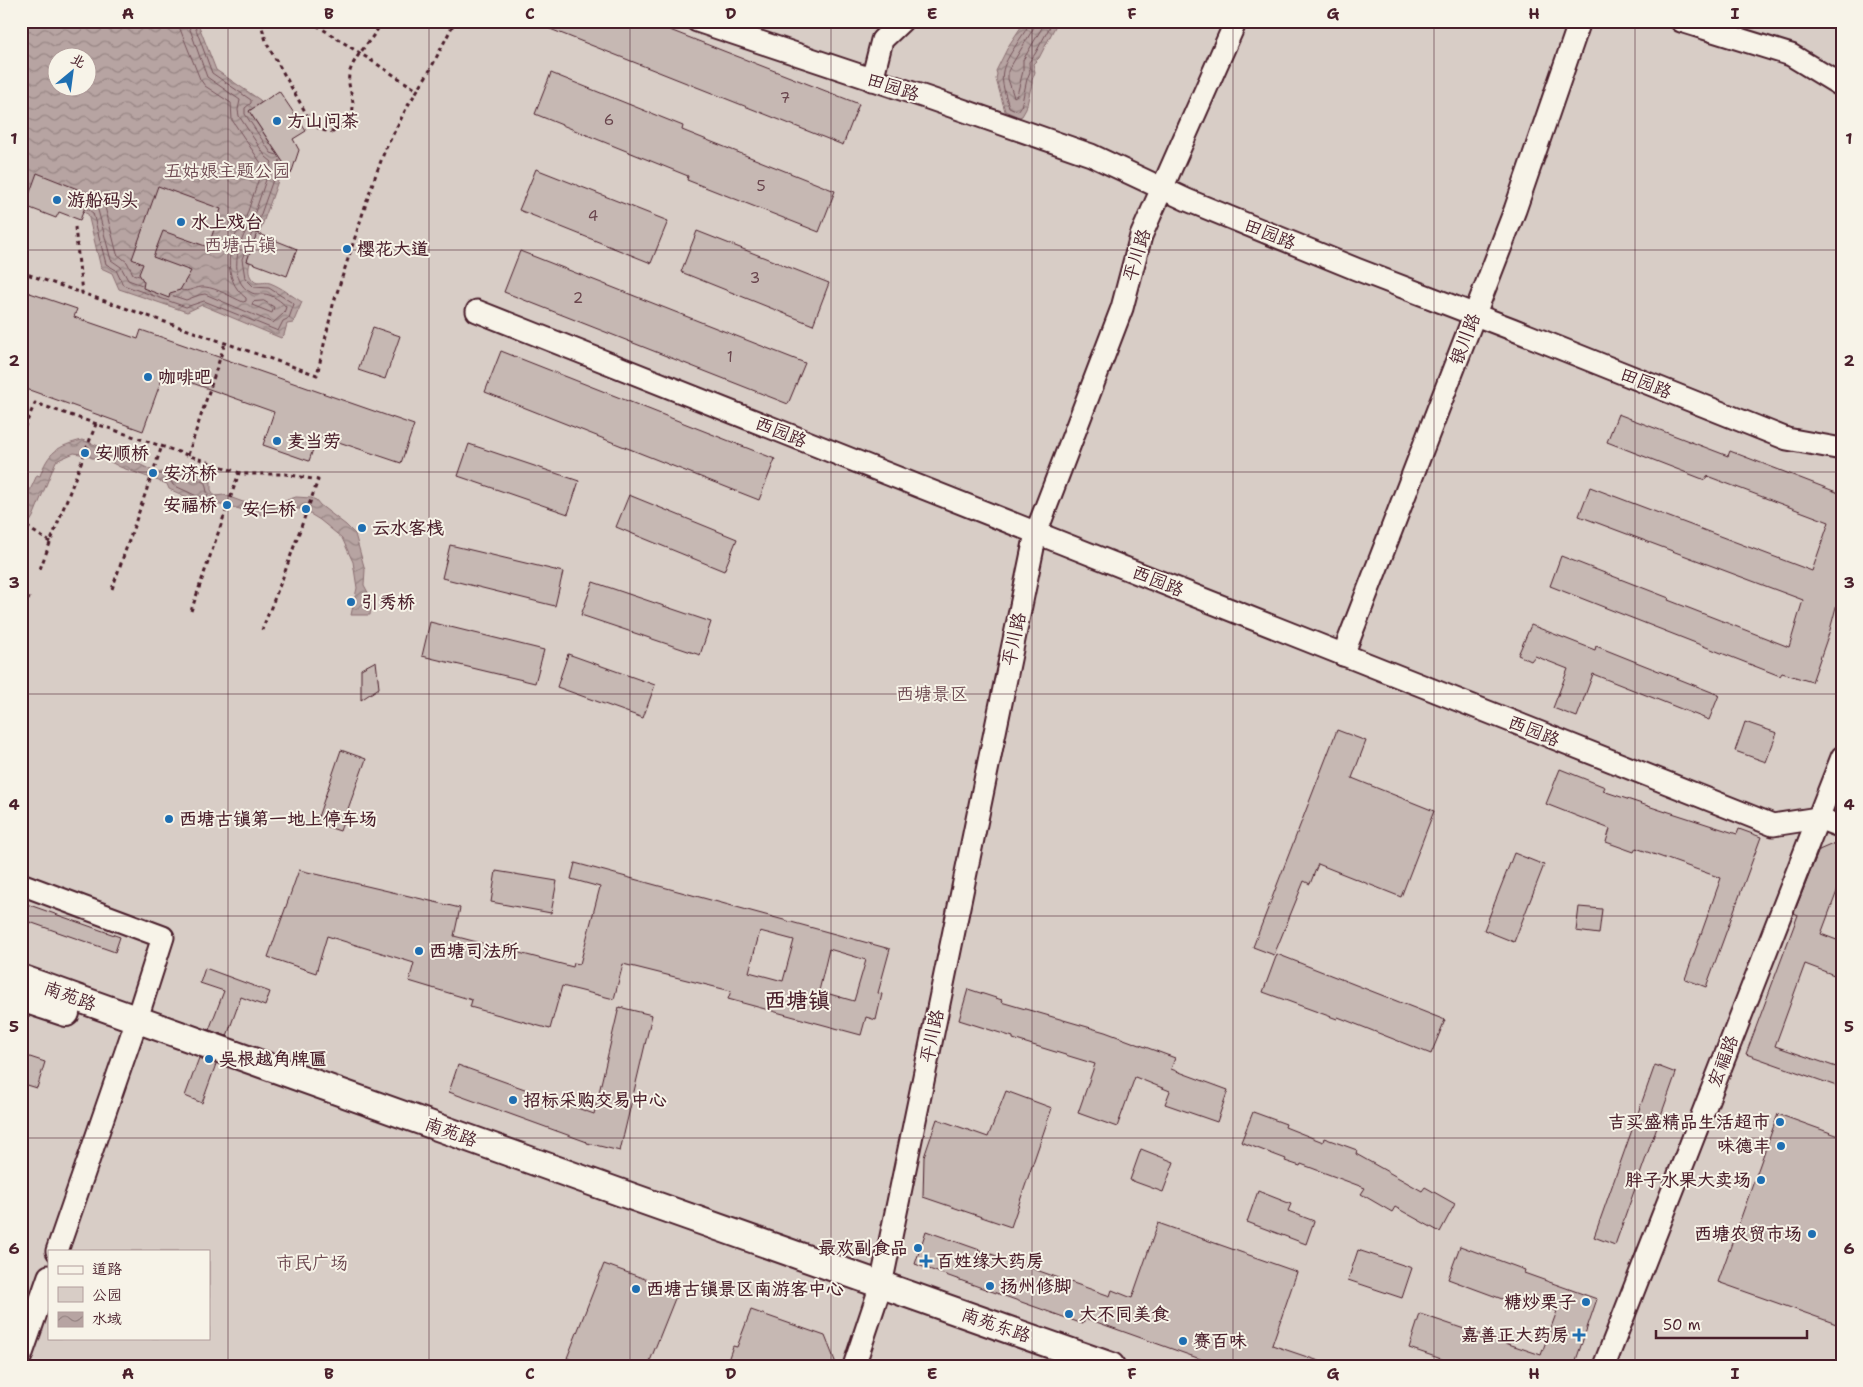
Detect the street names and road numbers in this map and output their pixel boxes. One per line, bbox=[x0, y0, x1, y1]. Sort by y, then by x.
street label: 田园路 bbox=[864, 67, 922, 107]
street label: 田园路 bbox=[1240, 213, 1300, 255]
street label: 平川路 bbox=[1118, 226, 1156, 284]
street label: 银川路 bbox=[1444, 309, 1486, 369]
street label: 田园路 bbox=[1616, 362, 1676, 404]
street label: 西园路 bbox=[751, 411, 811, 453]
street label: 西园路 bbox=[1128, 560, 1188, 602]
street label: 平川路 bbox=[997, 610, 1031, 668]
street label: 西园路 bbox=[1504, 710, 1564, 752]
street label: 南苑路 bbox=[41, 975, 99, 1017]
street label: 平川路 bbox=[915, 1007, 949, 1065]
street label: 宏福路 bbox=[1702, 1031, 1744, 1091]
street label: 南苑路 bbox=[422, 1111, 480, 1153]
street label: 南苑东路 bbox=[958, 1302, 1034, 1348]

